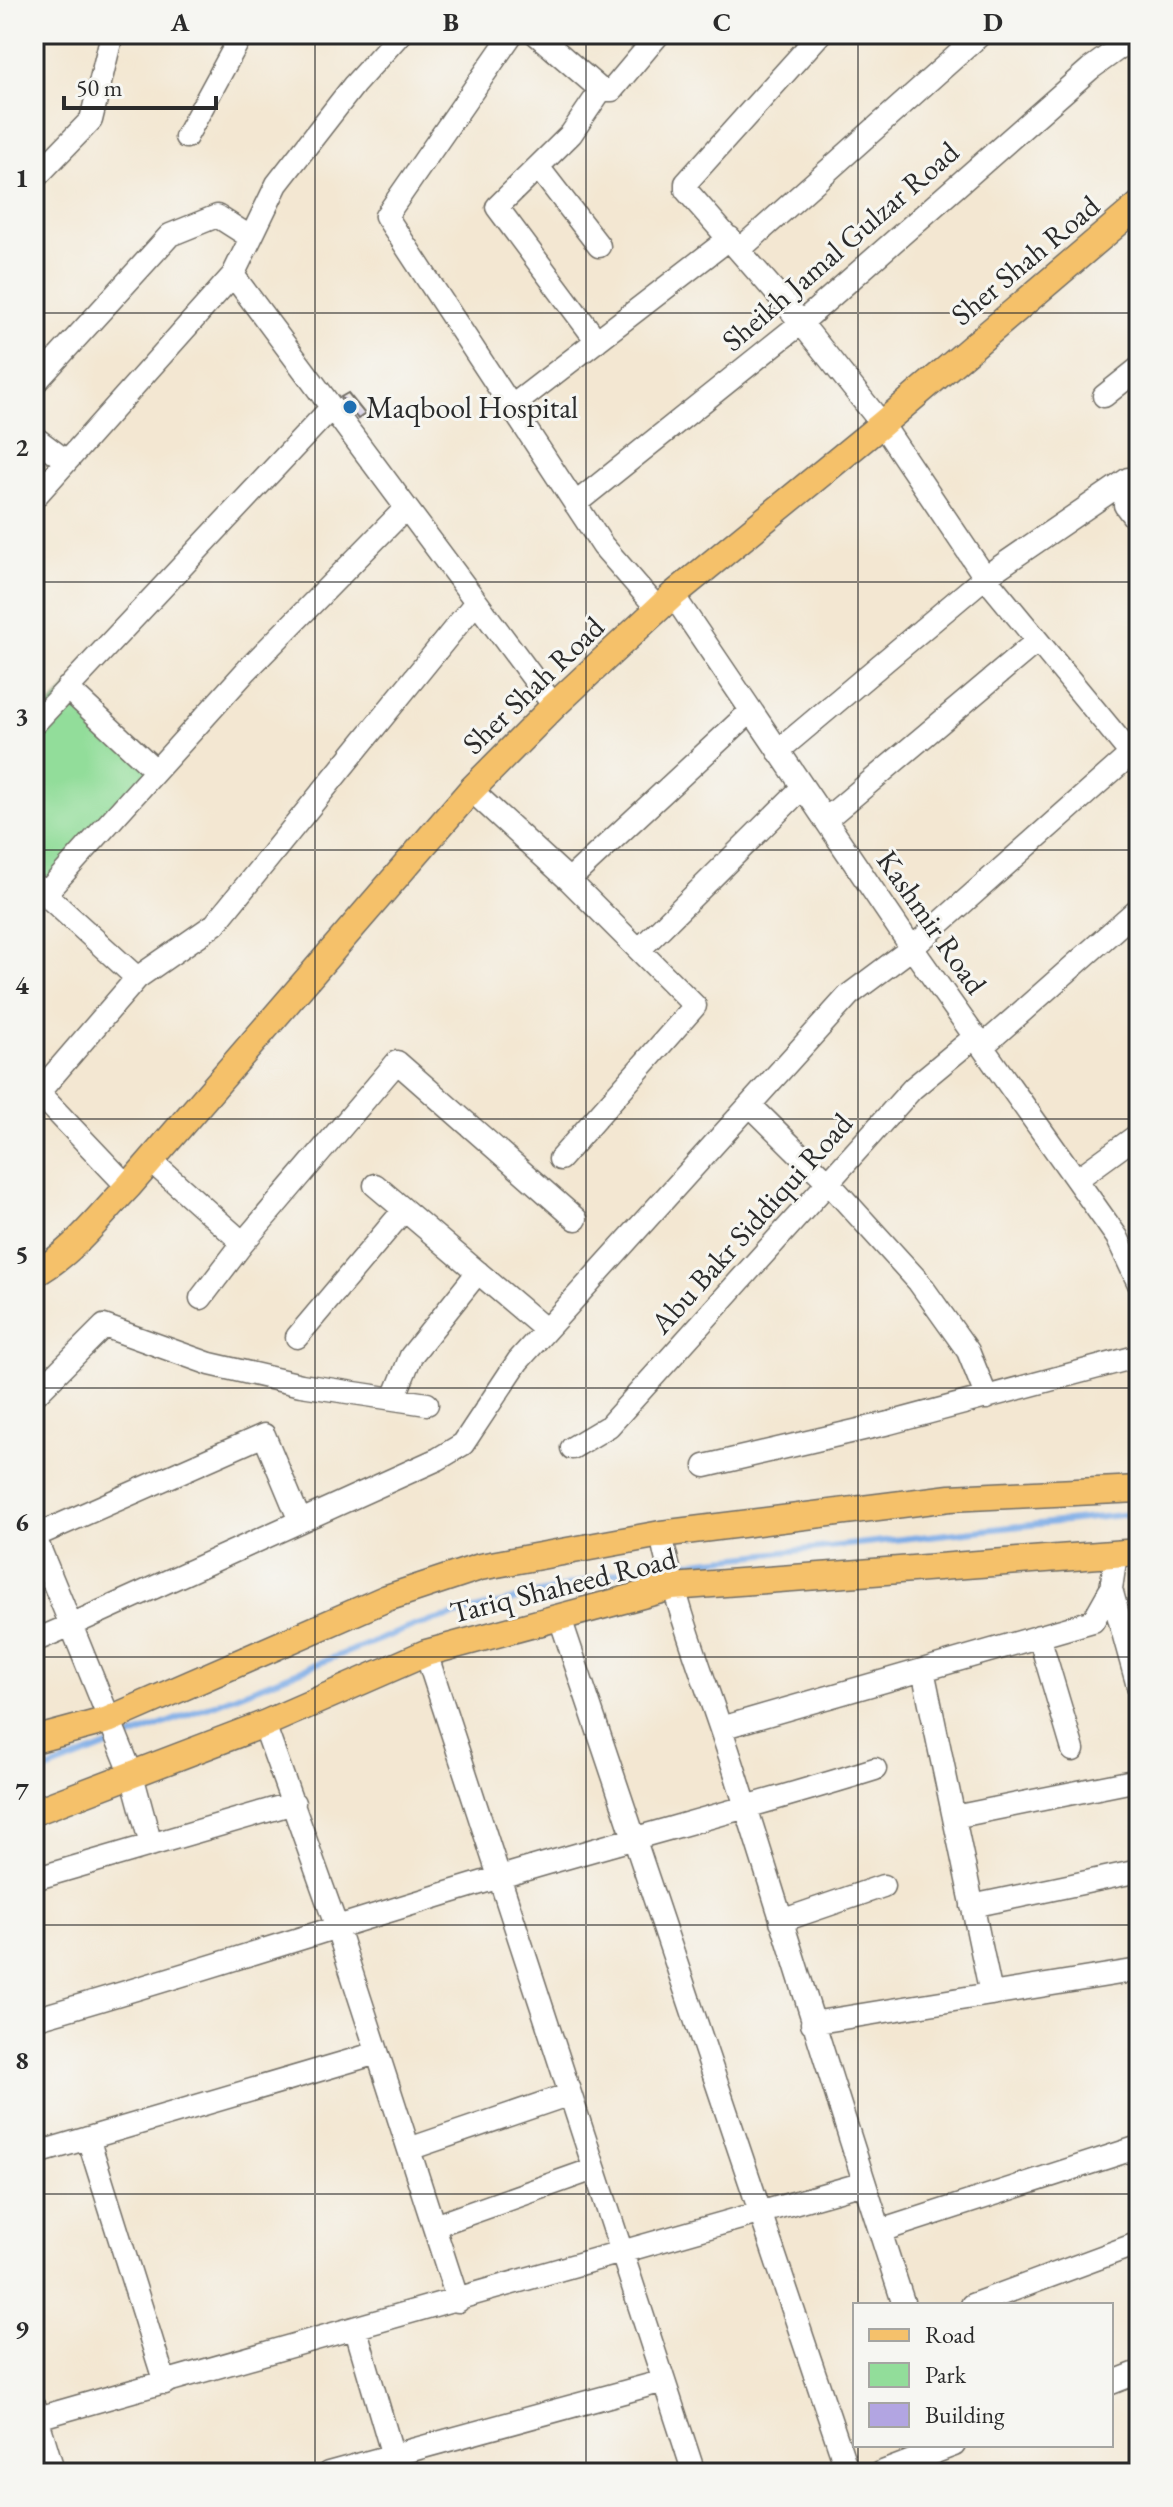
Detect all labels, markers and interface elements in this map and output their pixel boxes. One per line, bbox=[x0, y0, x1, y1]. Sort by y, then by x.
text: A bbox=[170, 5, 190, 39]
text: B bbox=[443, 5, 459, 39]
text: C bbox=[713, 5, 731, 39]
text: D bbox=[983, 5, 1003, 39]
scale bar bbox=[64, 60, 216, 110]
text: 50 m bbox=[76, 72, 123, 103]
street label: Sheikh Jamal Gulzar Road bbox=[713, 132, 967, 360]
text: 1 bbox=[15, 161, 29, 195]
street label: Sher Shah Road bbox=[942, 186, 1108, 334]
place label: Maqbool Hospital bbox=[366, 388, 578, 427]
marker: Maqbool Hospital bbox=[341, 398, 359, 416]
text: 2 bbox=[15, 430, 29, 464]
street label: Sher Shah Road bbox=[454, 607, 613, 762]
text: 3 bbox=[15, 699, 29, 733]
street label: Kashmir Road bbox=[868, 842, 996, 1002]
text: 4 bbox=[15, 968, 29, 1002]
street label: Abu Bakr Siddiqui Road bbox=[641, 1104, 861, 1342]
text: 5 bbox=[15, 1237, 29, 1271]
text: 6 bbox=[15, 1505, 29, 1539]
street label: Tariq Shaheed Road bbox=[446, 1538, 681, 1632]
text: 7 bbox=[15, 1774, 29, 1808]
text: 8 bbox=[15, 2043, 29, 2077]
legend bbox=[853, 2303, 1113, 2447]
text: 9 bbox=[15, 2312, 29, 2346]
text: Road bbox=[925, 2319, 976, 2350]
text: Park bbox=[925, 2359, 967, 2390]
text: Building bbox=[925, 2399, 1005, 2430]

